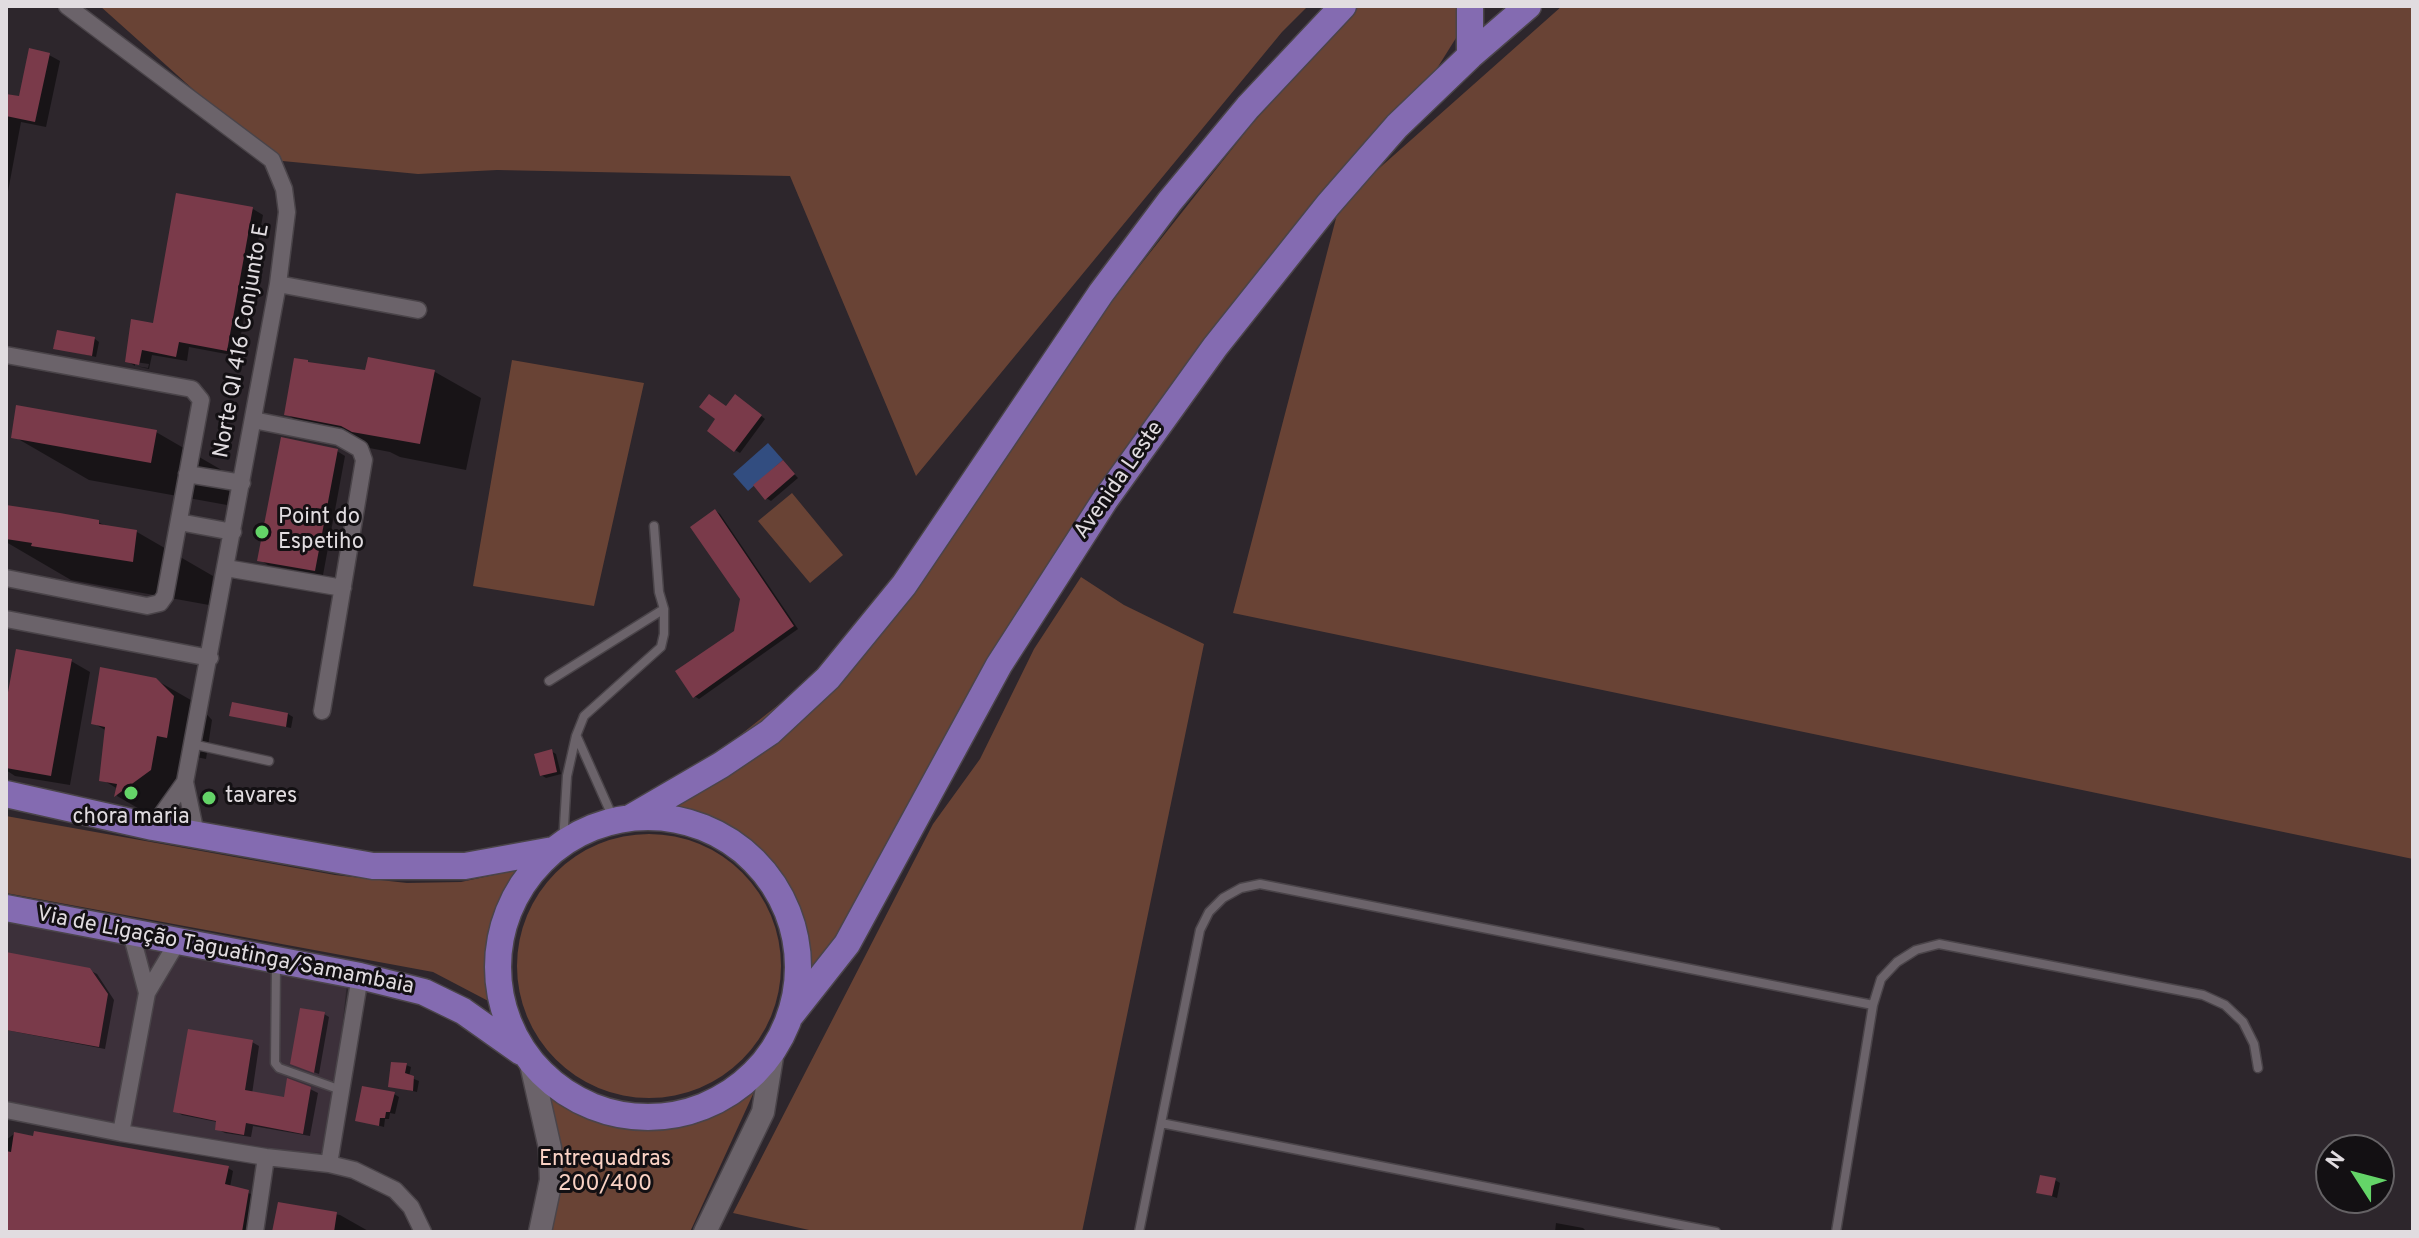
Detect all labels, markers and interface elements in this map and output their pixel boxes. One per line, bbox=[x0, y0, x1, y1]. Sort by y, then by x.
street label: Norte QI 416 Conjunto E bbox=[209, 222, 277, 460]
street label: Avenida Leste bbox=[1070, 417, 1170, 545]
place label: Point do Espetiho bbox=[278, 506, 364, 558]
marker: Point do Espetiho bbox=[253, 523, 271, 541]
marker: chora maria bbox=[122, 784, 140, 802]
place label: tavares bbox=[225, 785, 297, 811]
marker: tavares bbox=[200, 789, 218, 807]
place label: chora maria bbox=[73, 806, 189, 832]
street label: Via de Ligação Taguatinga/Samambaia bbox=[34, 902, 416, 1002]
north arrow bbox=[2315, 1134, 2395, 1214]
text: N bbox=[2321, 1146, 2352, 1175]
park label: Entrequadras 200/400 bbox=[539, 1148, 671, 1200]

